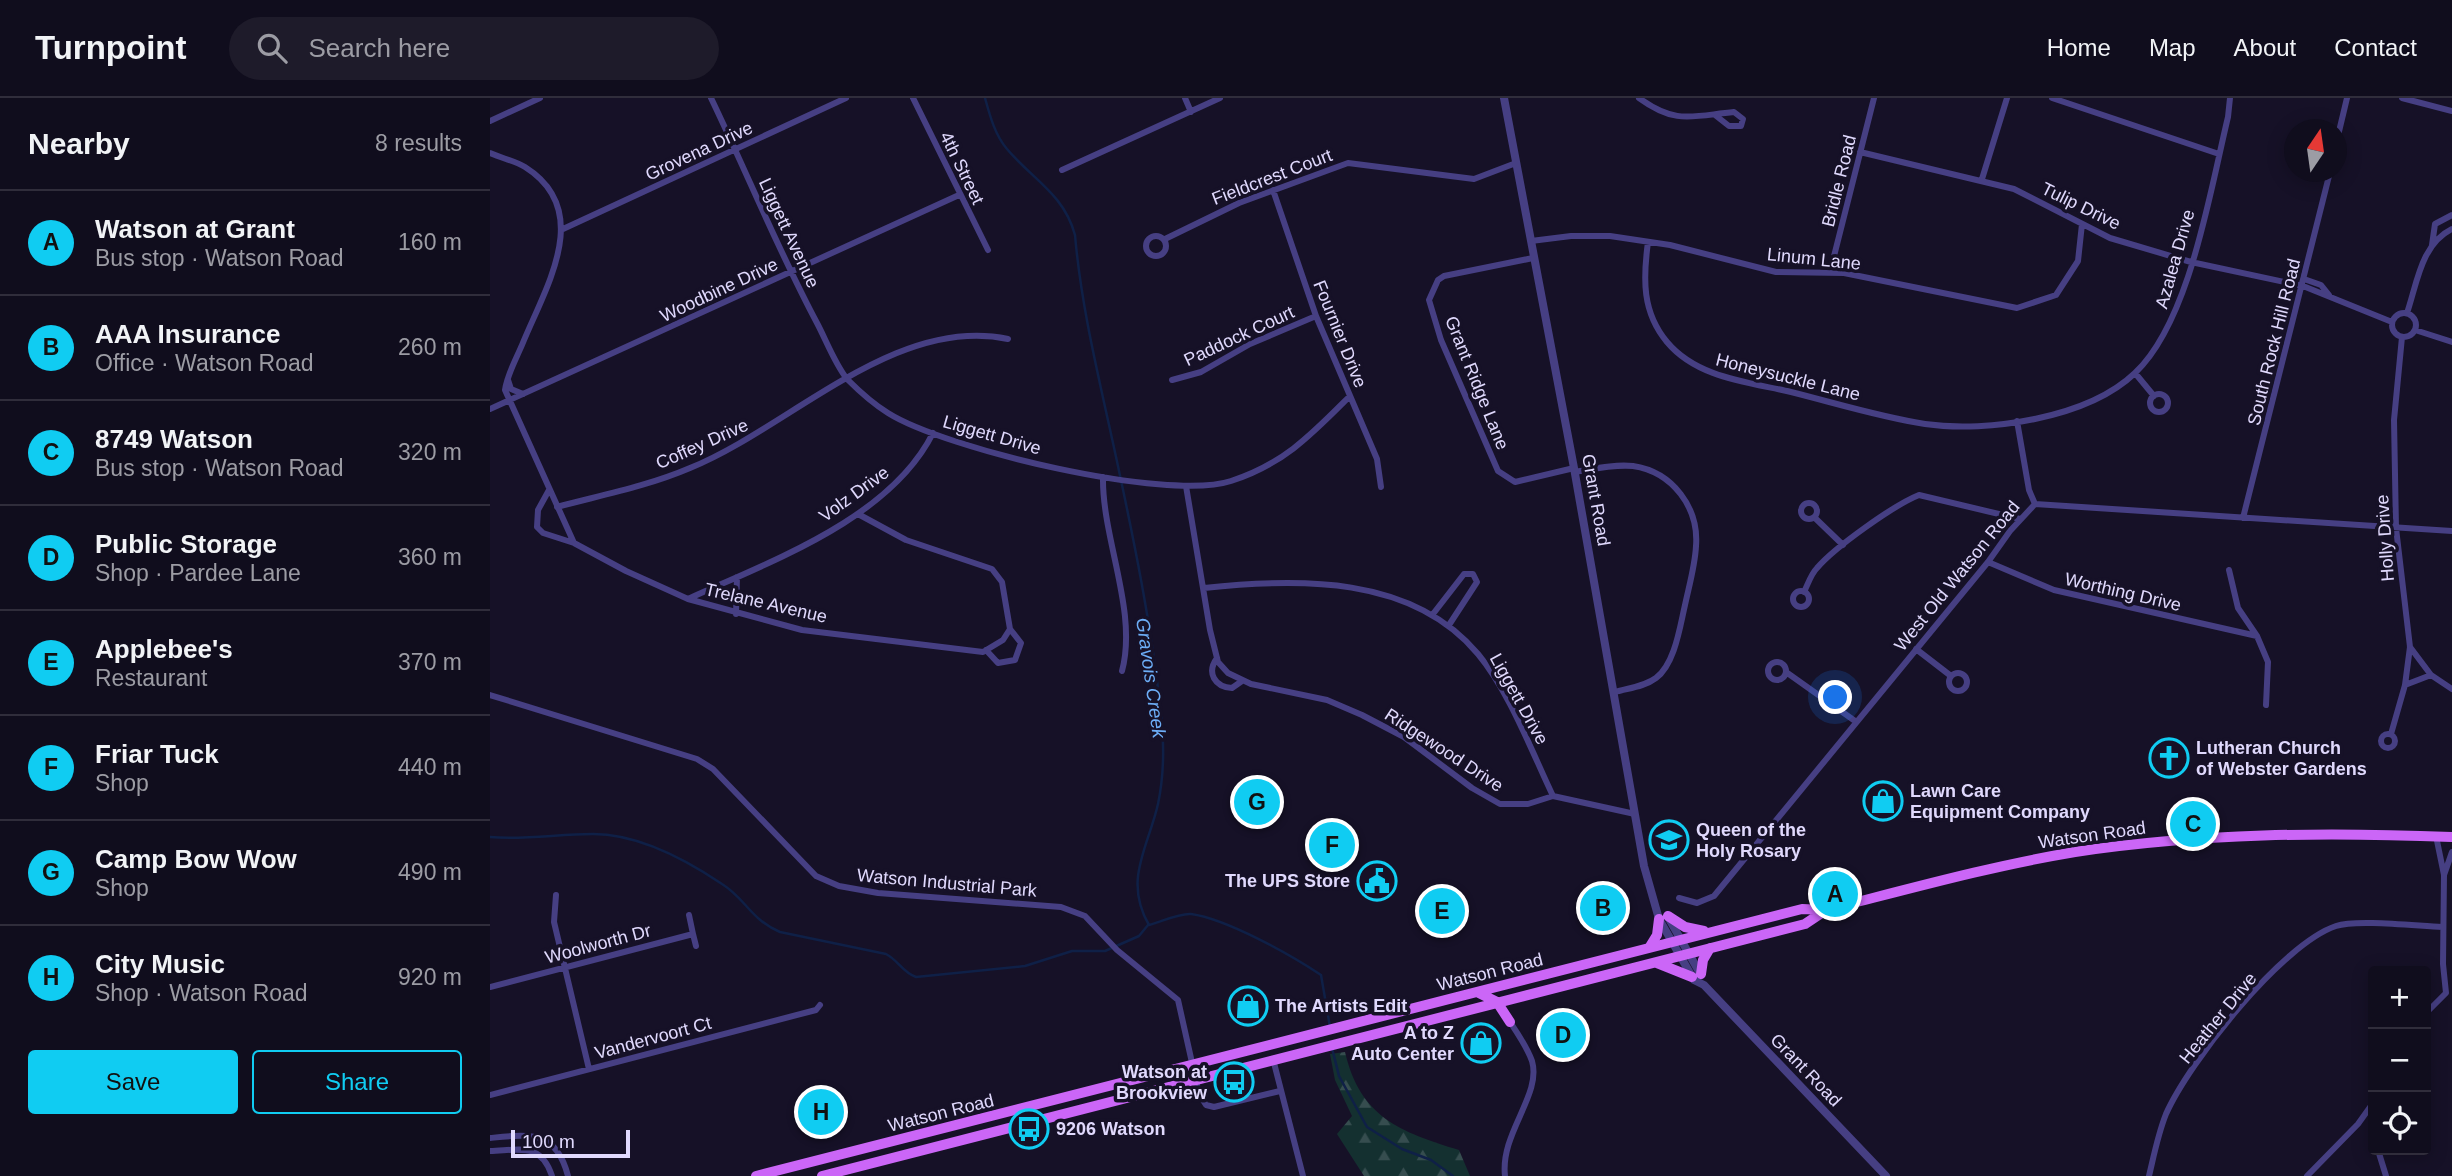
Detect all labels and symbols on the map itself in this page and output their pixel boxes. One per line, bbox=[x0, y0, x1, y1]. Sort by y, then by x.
street label: Grovena Drive bbox=[642, 117, 756, 185]
north arrow bbox=[2284, 119, 2347, 182]
street label: 4th Street bbox=[936, 129, 988, 207]
street label: Bridle Road bbox=[1818, 133, 1860, 229]
street label: Fieldcrest Court bbox=[1209, 145, 1335, 209]
street label: Liggett Avenue bbox=[755, 175, 823, 291]
street label: Tulip Drive bbox=[2038, 178, 2124, 234]
street label: Azalea Drive bbox=[2151, 207, 2199, 311]
street label: Linum Lane bbox=[1766, 244, 1862, 274]
street label: Woodbine Drive bbox=[657, 254, 781, 326]
street label: South Rock Hill Road bbox=[2244, 257, 2304, 427]
street label: Fournier Drive bbox=[1309, 277, 1371, 391]
street label: Paddock Court bbox=[1181, 302, 1297, 370]
street label: Grant Ridge Lane bbox=[1441, 313, 1513, 453]
street label: Honeysuckle Lane bbox=[1714, 349, 1862, 405]
street label: Liggett Drive bbox=[941, 411, 1043, 459]
street label: Coffey Drive bbox=[653, 415, 751, 473]
street label: Grant Road bbox=[1578, 452, 1614, 548]
street label: Volz Drive bbox=[815, 462, 893, 526]
street label: Holly Drive bbox=[2372, 494, 2398, 582]
street label: West Old Watson Road bbox=[1890, 497, 2024, 655]
street label: Worthing Drive bbox=[2063, 569, 2183, 615]
street label: Trelane Avenue bbox=[703, 579, 829, 627]
water label: Gravois Creek bbox=[1132, 616, 1170, 741]
street label: Liggett Drive bbox=[1486, 650, 1552, 748]
your location bbox=[1818, 680, 1852, 714]
street label: Ridgewood Drive bbox=[1381, 704, 1507, 796]
church icon: Lutheran Church of Webster Gardens bbox=[2148, 737, 2190, 779]
place label: Lutheran Church of Webster Gardens bbox=[2196, 738, 2367, 779]
pin: G bbox=[1234, 776, 1280, 828]
shop icon: Lawn Care Equipment Company bbox=[1862, 780, 1904, 822]
place label: Lawn Care Equipment Company bbox=[1910, 781, 2090, 822]
pin: C bbox=[2170, 798, 2216, 850]
street label: Watson Road bbox=[2037, 818, 2147, 852]
pin: F bbox=[1309, 819, 1355, 871]
school or university icon: Queen of the Holy Rosary bbox=[1648, 819, 1690, 861]
place label: Queen of the Holy Rosary bbox=[1696, 820, 1806, 861]
public building icon: The UPS Store bbox=[1356, 860, 1398, 902]
street label: Watson Industrial Park bbox=[856, 865, 1039, 901]
pin: A bbox=[1812, 868, 1858, 920]
place label: The UPS Store bbox=[1225, 871, 1350, 891]
pin: B bbox=[1580, 882, 1626, 934]
pin: E bbox=[1419, 885, 1465, 937]
street label: Woolworth Dr bbox=[543, 920, 653, 968]
street label: Watson Road bbox=[1435, 949, 1545, 995]
street label: Heather Drive bbox=[2175, 969, 2261, 1067]
shop icon: The Artists Edit bbox=[1227, 985, 1269, 1027]
place label: The Artists Edit bbox=[1275, 996, 1407, 1016]
pin: D bbox=[1540, 1009, 1586, 1061]
street label: Vandervoort Ct bbox=[593, 1013, 713, 1063]
shop icon: A to Z Auto Center bbox=[1460, 1022, 1502, 1064]
place label: A to Z Auto Center bbox=[1351, 1023, 1454, 1064]
street label: Grant Road bbox=[1766, 1030, 1846, 1110]
bus stop icon: Watson at Brookview bbox=[1213, 1061, 1255, 1103]
place label: Watson at Brookview bbox=[1116, 1062, 1208, 1103]
pin: H bbox=[798, 1086, 844, 1138]
street label: Watson Road bbox=[886, 1090, 996, 1136]
bus stop icon: 9206 Watson bbox=[1008, 1108, 1050, 1150]
place label: 9206 Watson bbox=[1056, 1119, 1165, 1139]
scale bar bbox=[511, 1127, 630, 1159]

